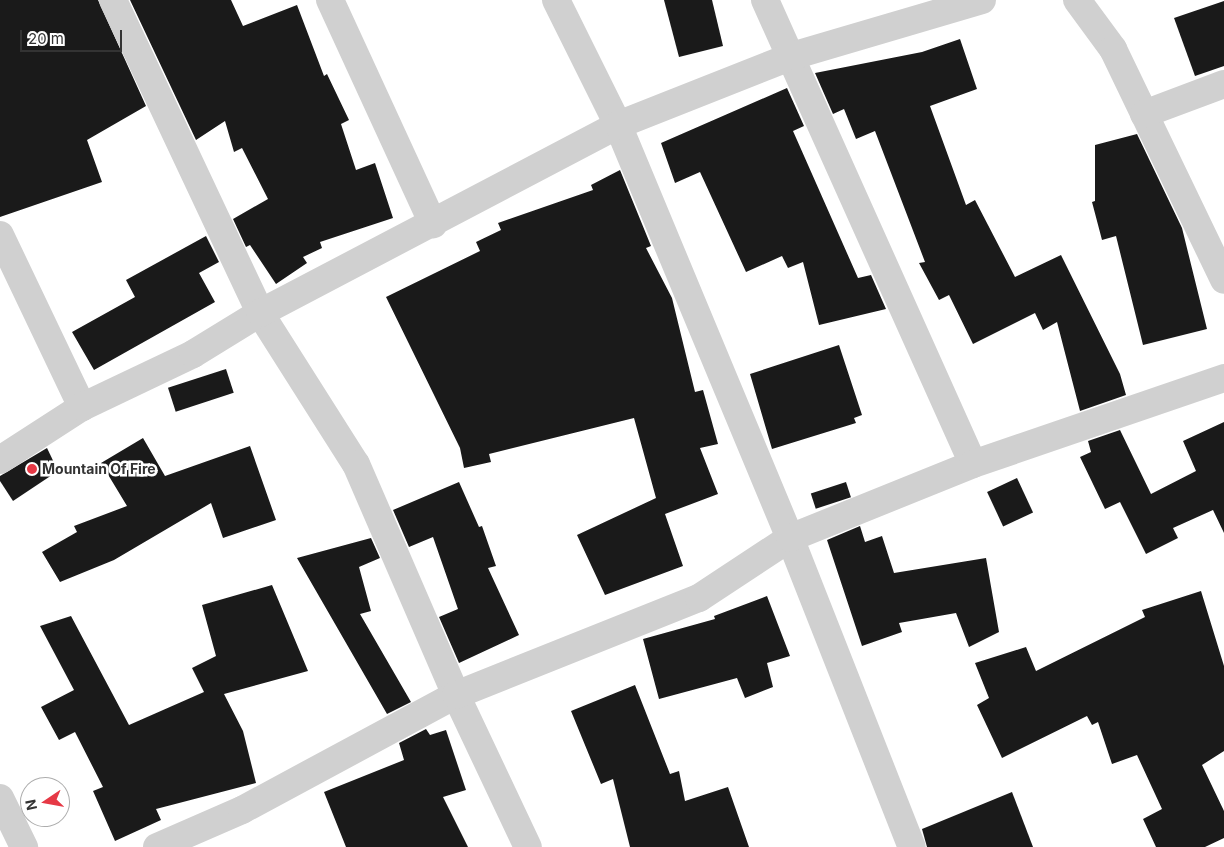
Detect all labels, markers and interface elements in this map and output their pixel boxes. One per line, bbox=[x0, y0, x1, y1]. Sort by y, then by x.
scale bar bbox=[22, 20, 125, 52]
text: 20 m bbox=[28, 29, 64, 48]
place label: Mountain Of Fire bbox=[42, 461, 156, 477]
marker: Mountain Of Fire bbox=[26, 463, 38, 475]
north arrow bbox=[20, 777, 70, 827]
text: N bbox=[21, 798, 40, 812]

